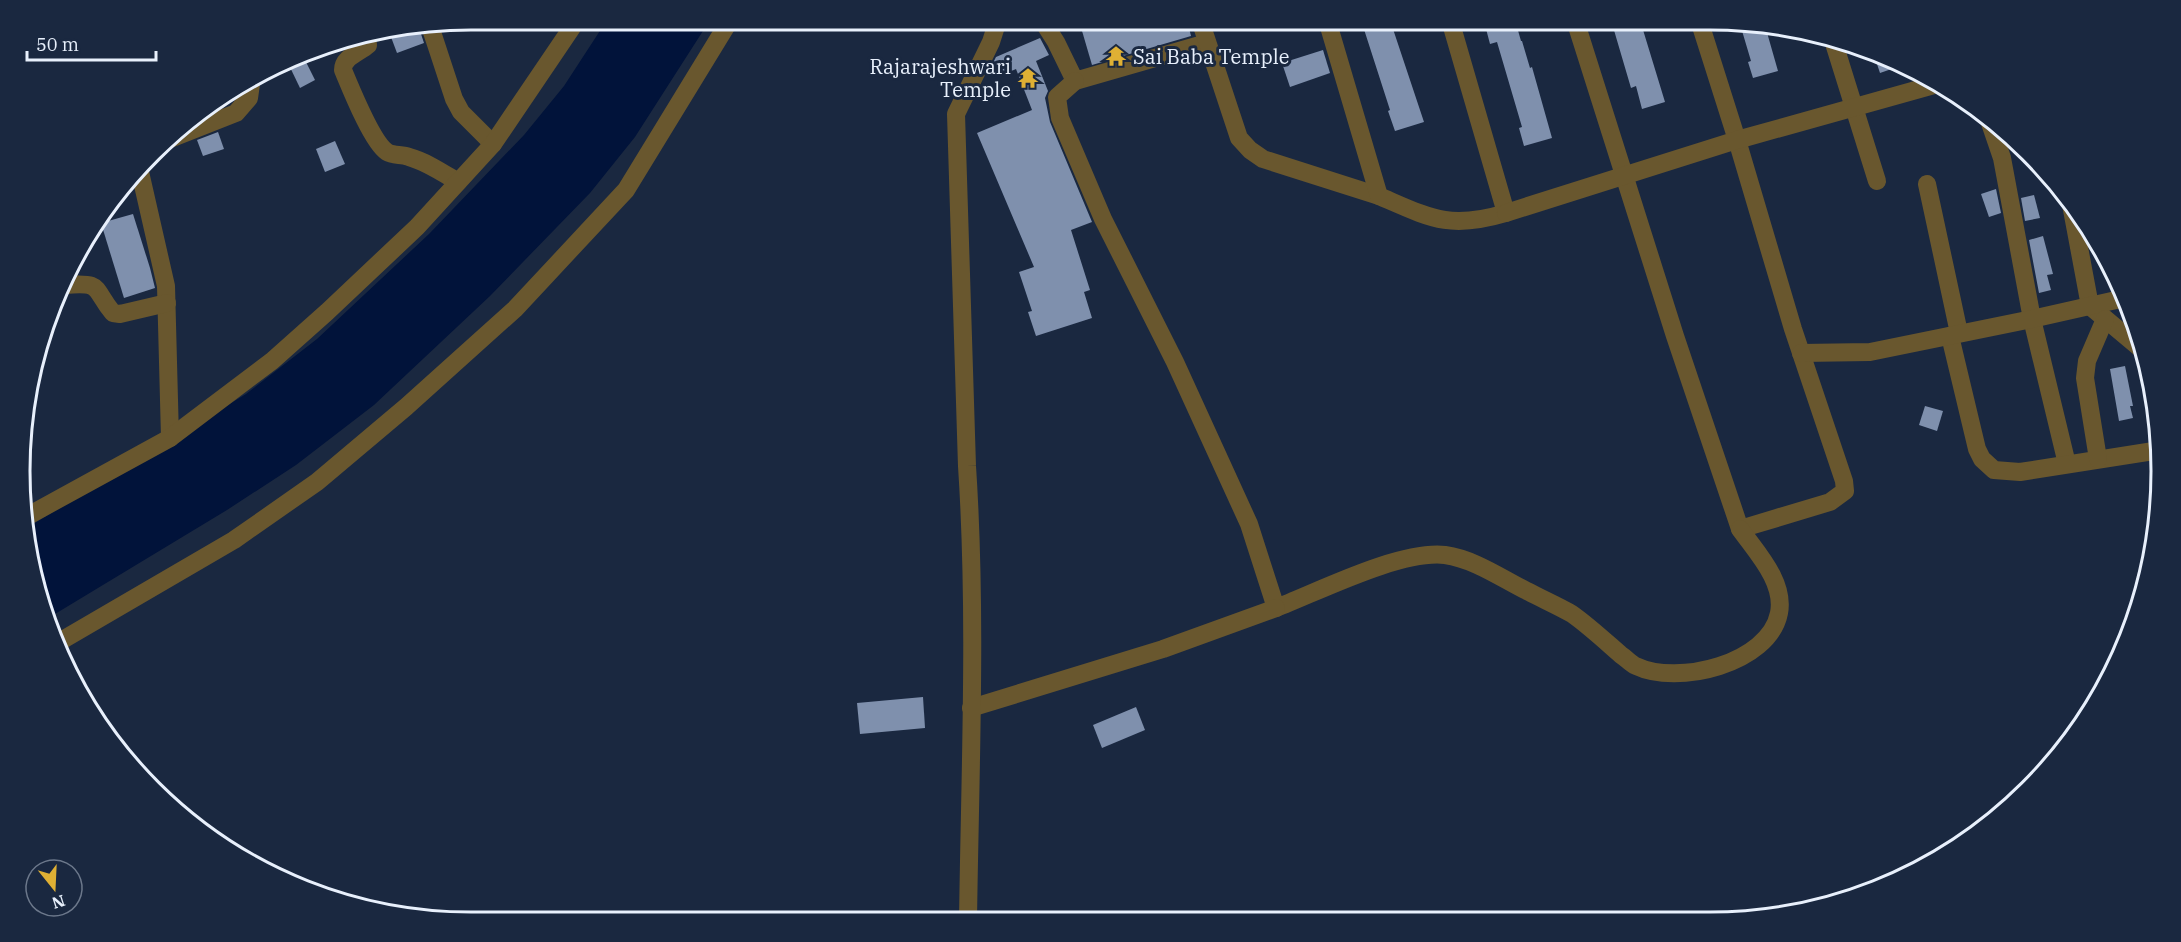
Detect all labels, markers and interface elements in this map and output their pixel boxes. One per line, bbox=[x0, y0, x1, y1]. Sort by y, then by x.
scale bar bbox=[27, 24, 156, 62]
text: 50 m bbox=[36, 33, 79, 56]
place label: Sai Baba Temple bbox=[1133, 43, 1289, 70]
temple icon: Sai Baba Temple bbox=[1104, 44, 1128, 68]
place label: Rajarajeshwari Temple bbox=[870, 53, 1011, 103]
temple icon: Rajarajeshwari Temple bbox=[1016, 66, 1040, 90]
north arrow bbox=[24, 858, 84, 918]
text: N bbox=[50, 891, 68, 914]

